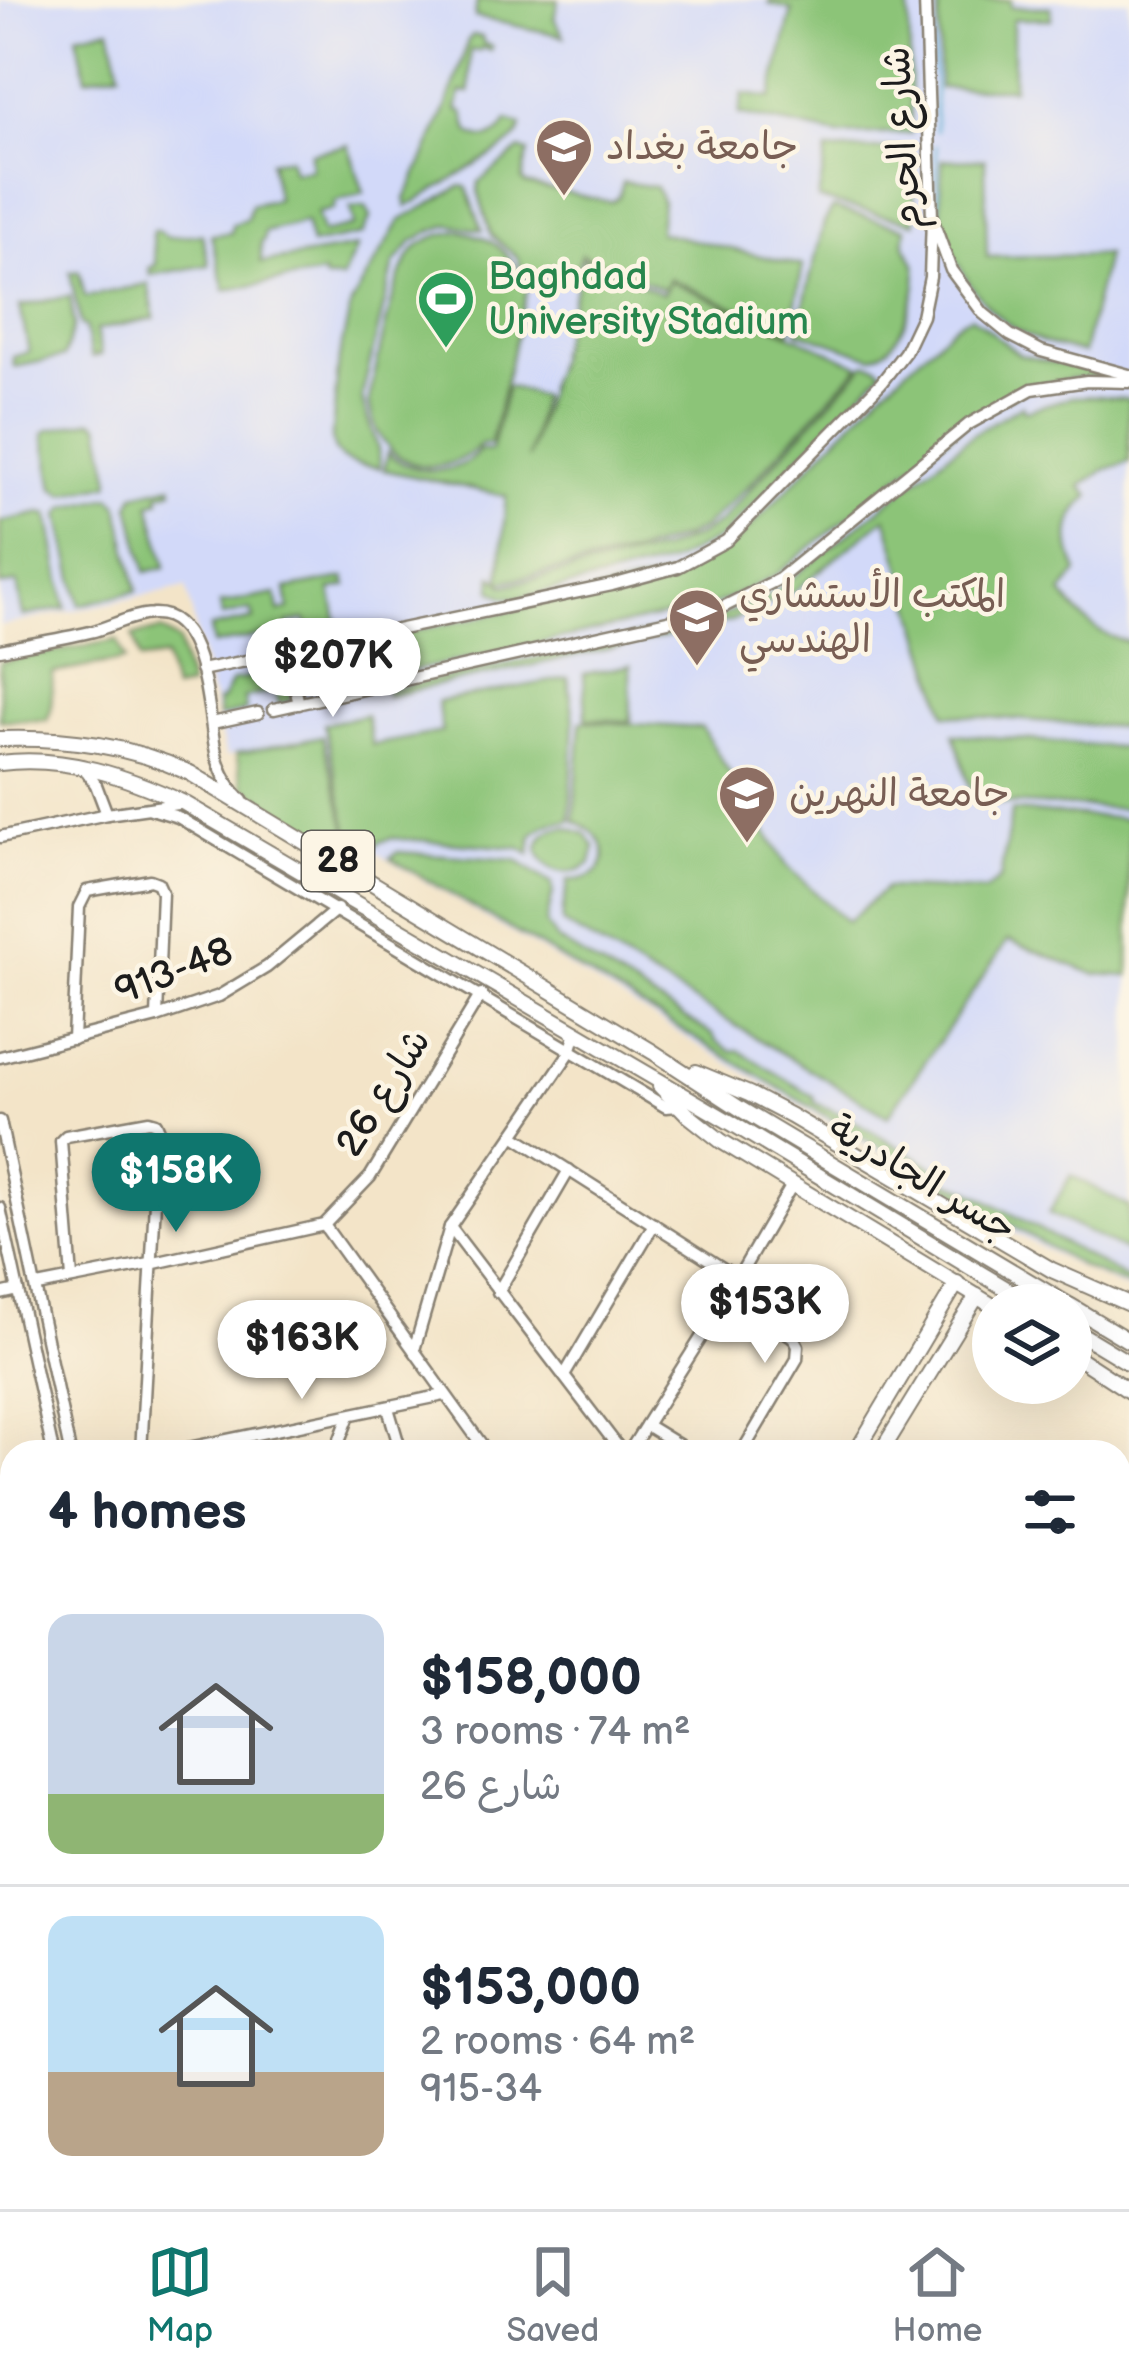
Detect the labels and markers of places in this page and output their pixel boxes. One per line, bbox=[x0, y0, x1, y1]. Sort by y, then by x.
school or university icon: جامعة بغداد bbox=[533, 116, 595, 198]
place label: جامعة بغداد bbox=[606, 124, 798, 171]
place label: Baghdad University Stadium bbox=[488, 254, 809, 346]
sports icon: Baghdad University Stadium bbox=[415, 268, 477, 350]
place label: المكتب الأستشاري الهندسي bbox=[739, 568, 1005, 672]
school or university icon: المكتب الأستشاري الهندسي bbox=[666, 586, 728, 668]
pin: $207K bbox=[249, 618, 417, 720]
school or university icon: جامعة النهرين bbox=[716, 763, 778, 845]
place label: جامعة النهرين bbox=[789, 771, 1010, 818]
pin: $158K bbox=[92, 1133, 260, 1235]
pin: $153K bbox=[681, 1264, 849, 1366]
pin: $163K bbox=[218, 1300, 386, 1402]

